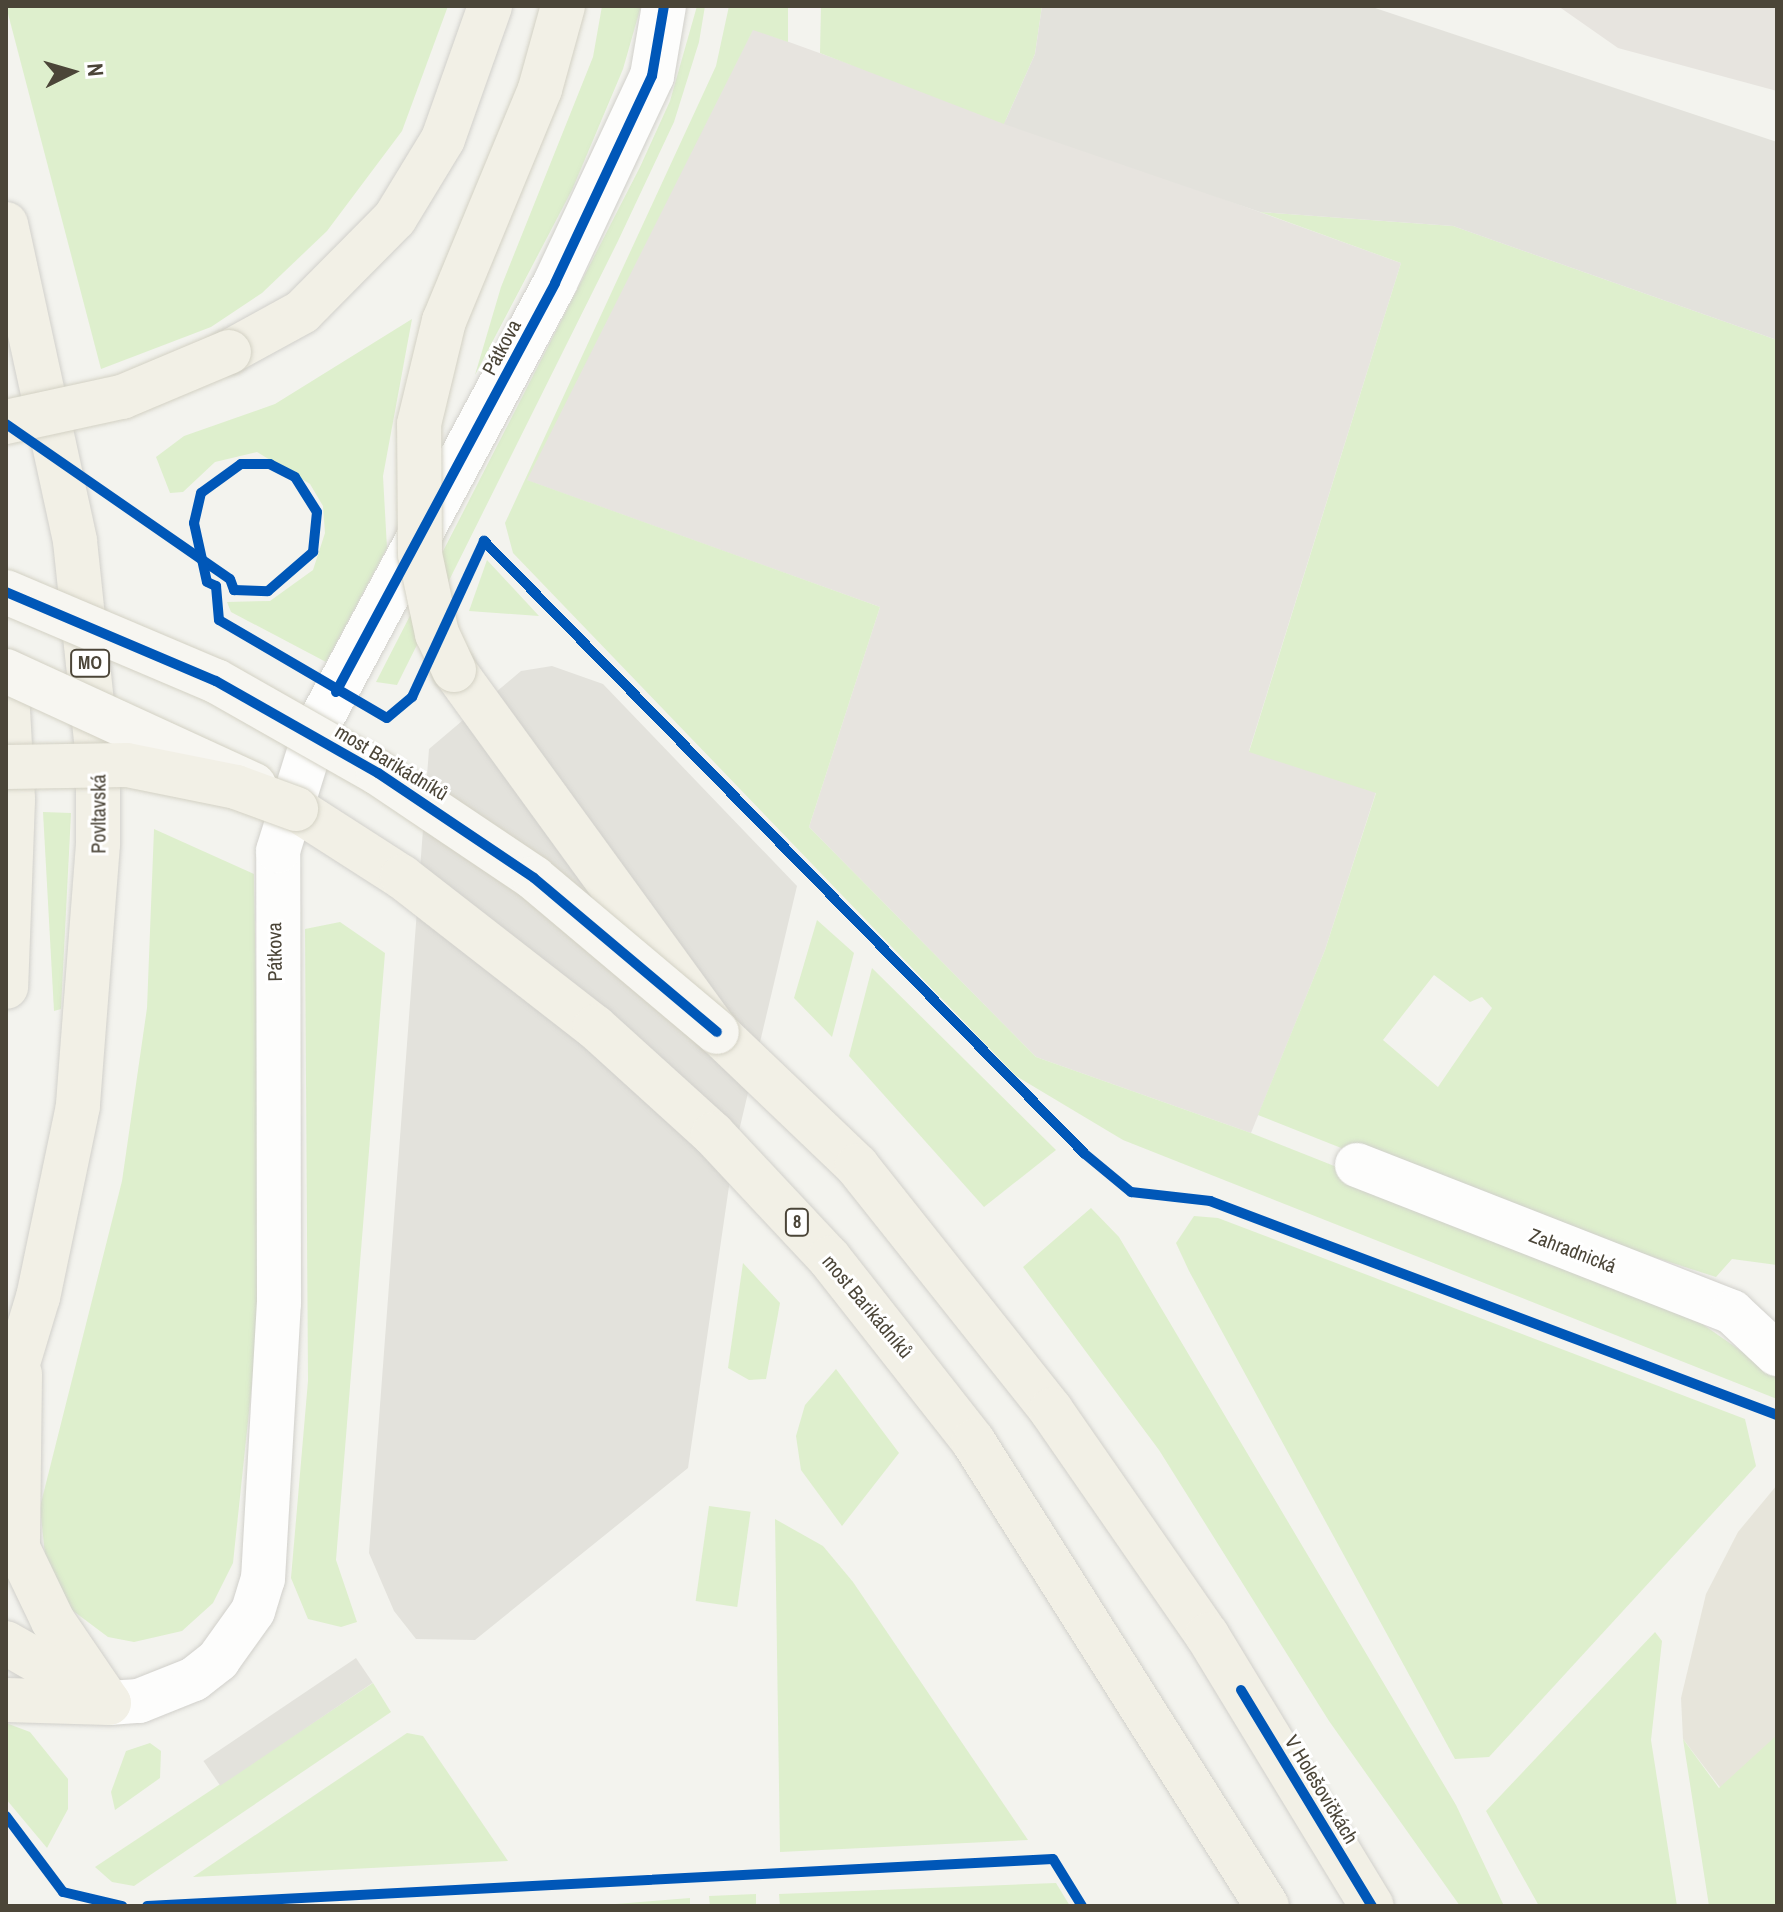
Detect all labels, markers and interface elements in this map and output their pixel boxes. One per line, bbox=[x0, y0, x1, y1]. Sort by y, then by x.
north arrow bbox=[32, 32, 112, 112]
text: N bbox=[80, 62, 111, 78]
street label: Pátkova bbox=[476, 315, 526, 379]
road number: MO bbox=[70, 649, 110, 677]
street label: most Barikádníků bbox=[331, 719, 453, 805]
street label: Povltavská bbox=[86, 774, 110, 854]
street label: Pátkova bbox=[261, 922, 287, 982]
road number: 8 bbox=[783, 1208, 811, 1236]
street label: Zahradnická bbox=[1526, 1222, 1620, 1278]
street label: most Barikádníků bbox=[818, 1249, 918, 1363]
street label: V Holešovičkách bbox=[1280, 1730, 1364, 1848]

